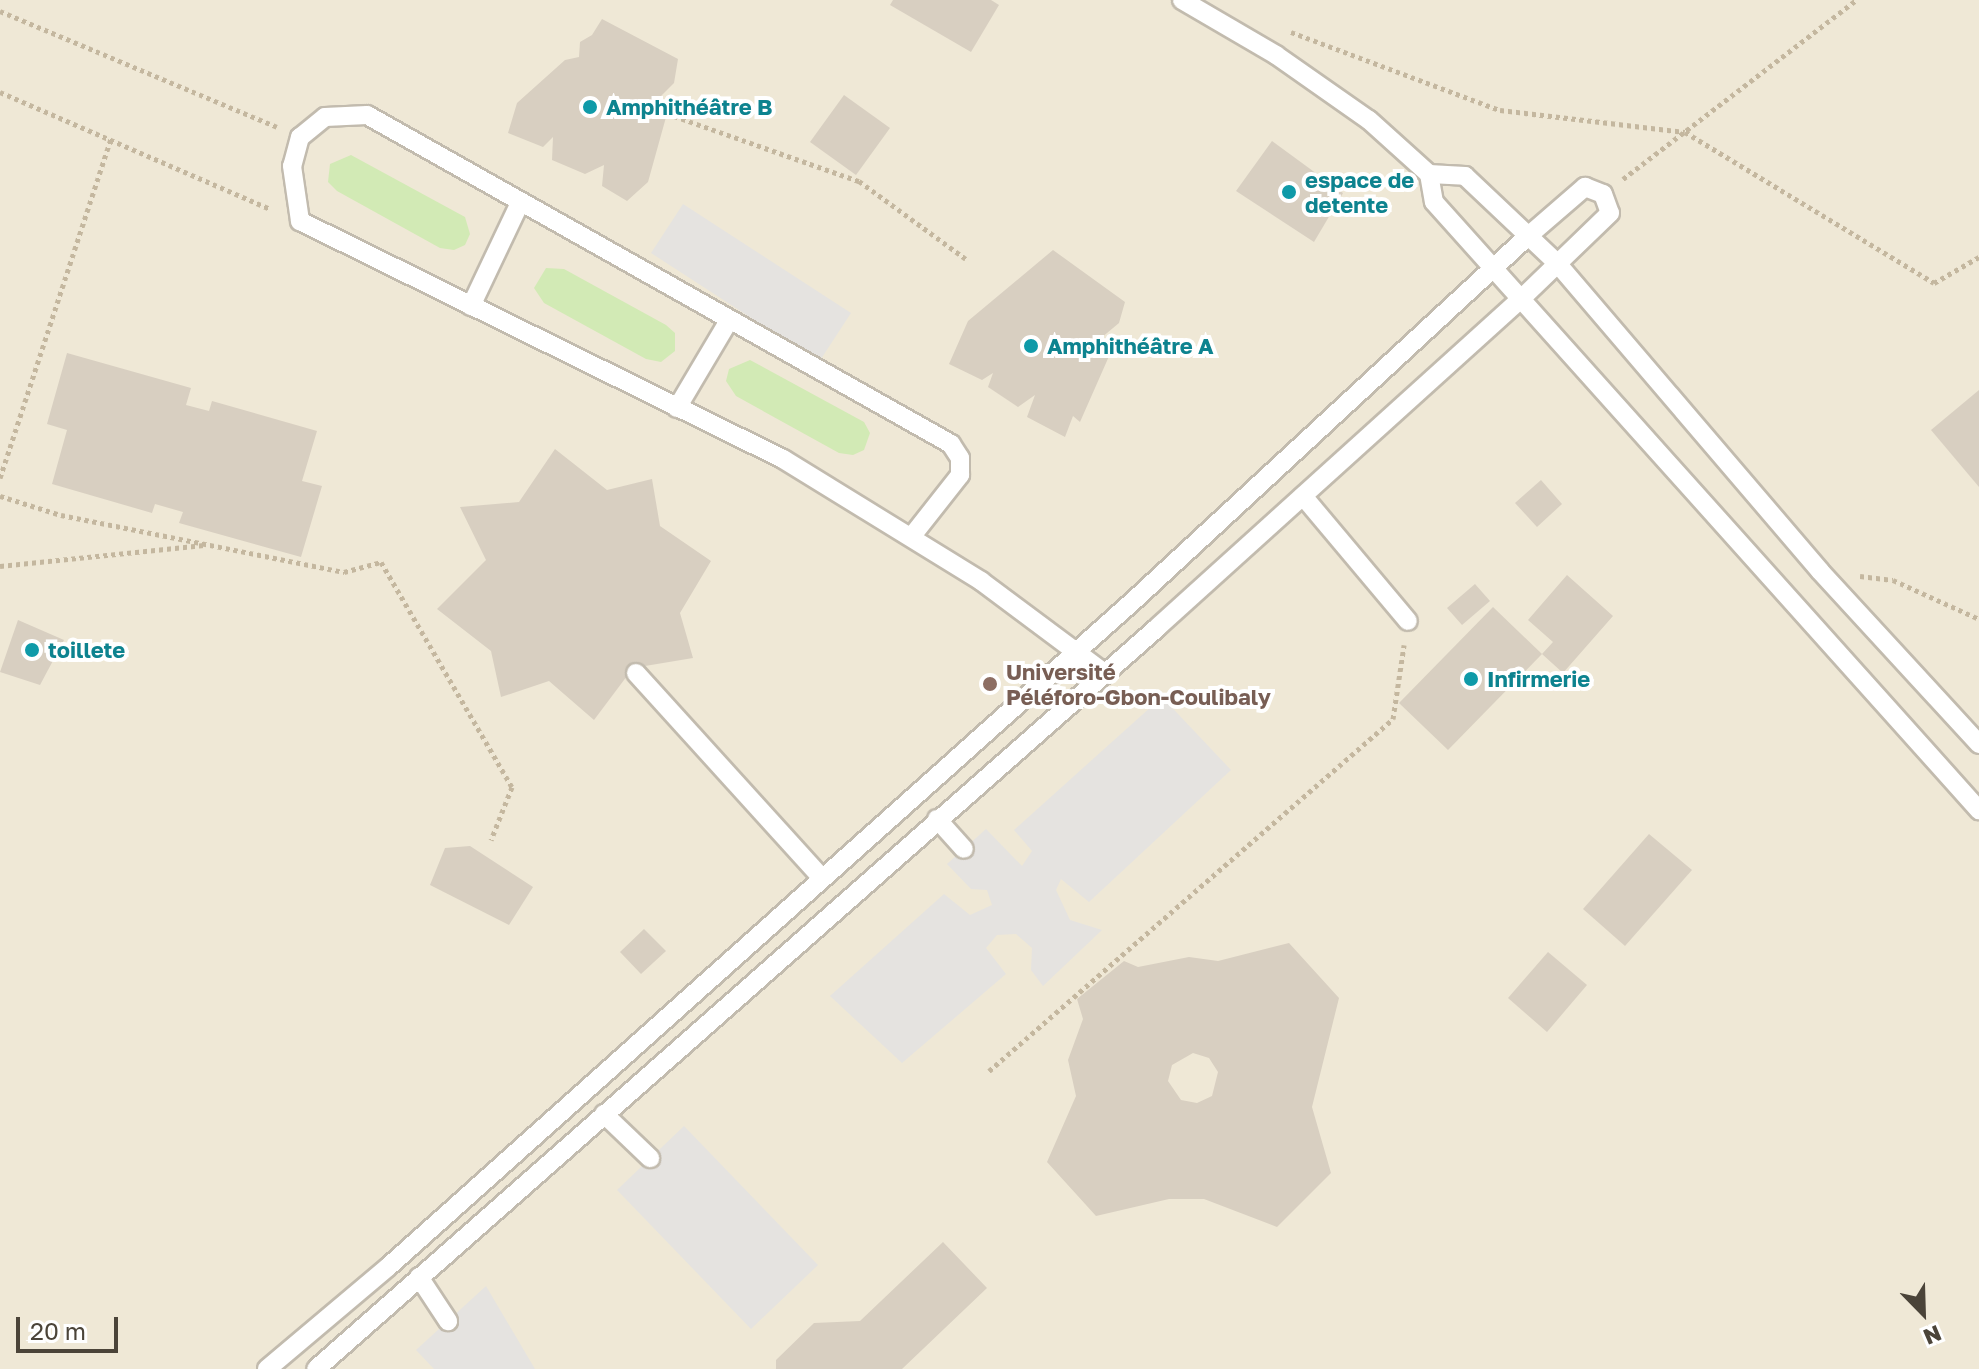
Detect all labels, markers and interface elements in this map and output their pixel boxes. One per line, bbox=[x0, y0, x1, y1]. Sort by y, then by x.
place label: Amphithéâtre B bbox=[606, 94, 773, 120]
marker: Amphithéâtre B bbox=[581, 98, 599, 116]
place label: espace de detente bbox=[1305, 166, 1414, 218]
marker: espace de detente bbox=[1280, 183, 1298, 201]
place label: Amphithéâtre A bbox=[1047, 333, 1214, 359]
marker: Amphithéâtre A bbox=[1022, 337, 1040, 355]
place label: toillete bbox=[48, 637, 125, 663]
marker: toillete bbox=[23, 641, 41, 659]
place label: Université Péléforo-Gbon-Coulibaly bbox=[1006, 658, 1271, 710]
place label: Infirmerie bbox=[1487, 666, 1590, 692]
marker: Infirmerie bbox=[1462, 670, 1480, 688]
marker: Université Péléforo-Gbon-Coulibaly bbox=[981, 675, 999, 693]
north arrow bbox=[1883, 1273, 1963, 1353]
scale bar bbox=[20, 1301, 122, 1351]
text: 20 m bbox=[30, 1316, 86, 1345]
text: N bbox=[1920, 1320, 1946, 1351]

